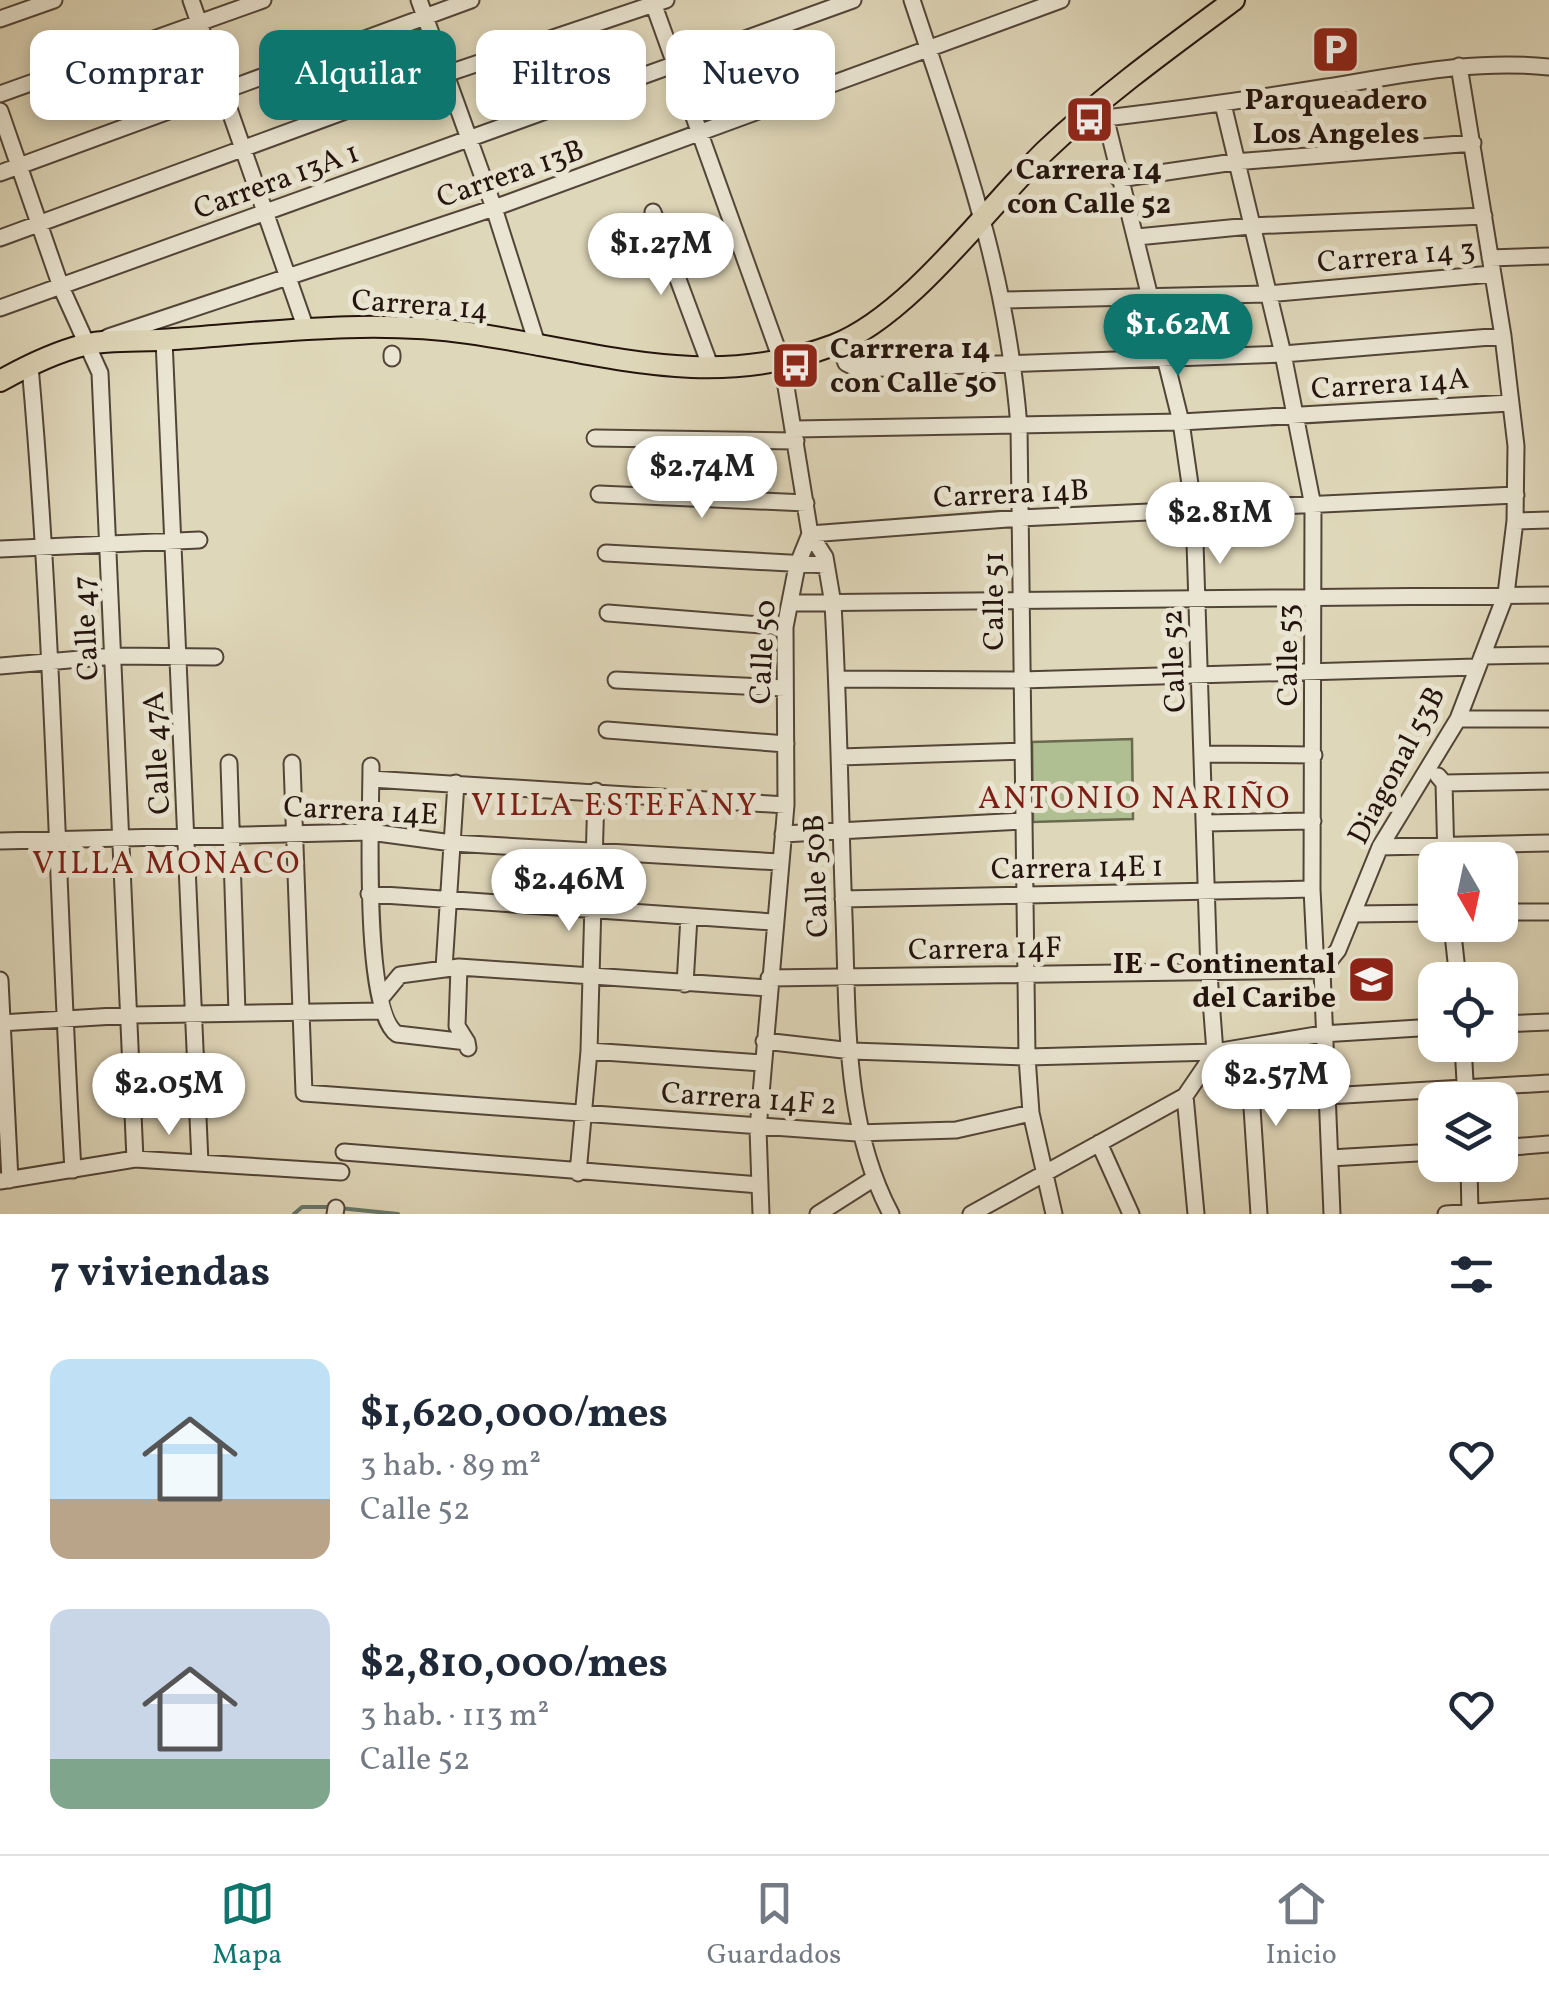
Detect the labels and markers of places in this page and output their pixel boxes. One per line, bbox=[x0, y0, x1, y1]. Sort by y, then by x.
parking icon: Parqueadero Los Angeles bbox=[1310, 24, 1362, 76]
place label: Parqueadero Los Angeles bbox=[1245, 80, 1427, 156]
bus stop icon: Carrera 14 con Calle 52 bbox=[1063, 94, 1115, 146]
place label: Carrera 14 con Calle 52 bbox=[1007, 150, 1171, 226]
pin: $1.27M bbox=[580, 213, 742, 298]
pin: $1.62M bbox=[1097, 294, 1259, 379]
place label: Carrrera 14 con Calle 50 bbox=[830, 329, 997, 405]
bus stop icon: Carrrera 14 con Calle 50 bbox=[769, 339, 821, 391]
pin: $2.74M bbox=[621, 436, 783, 521]
pin: $2.81M bbox=[1139, 482, 1301, 567]
pin: $2.46M bbox=[488, 849, 650, 934]
place label: IE - Continental del Caribe bbox=[1113, 944, 1336, 1020]
school or university icon: IE - Continental del Caribe bbox=[1345, 954, 1397, 1006]
pin: $2.57M bbox=[1195, 1044, 1357, 1129]
pin: $2.05M bbox=[88, 1053, 250, 1138]

